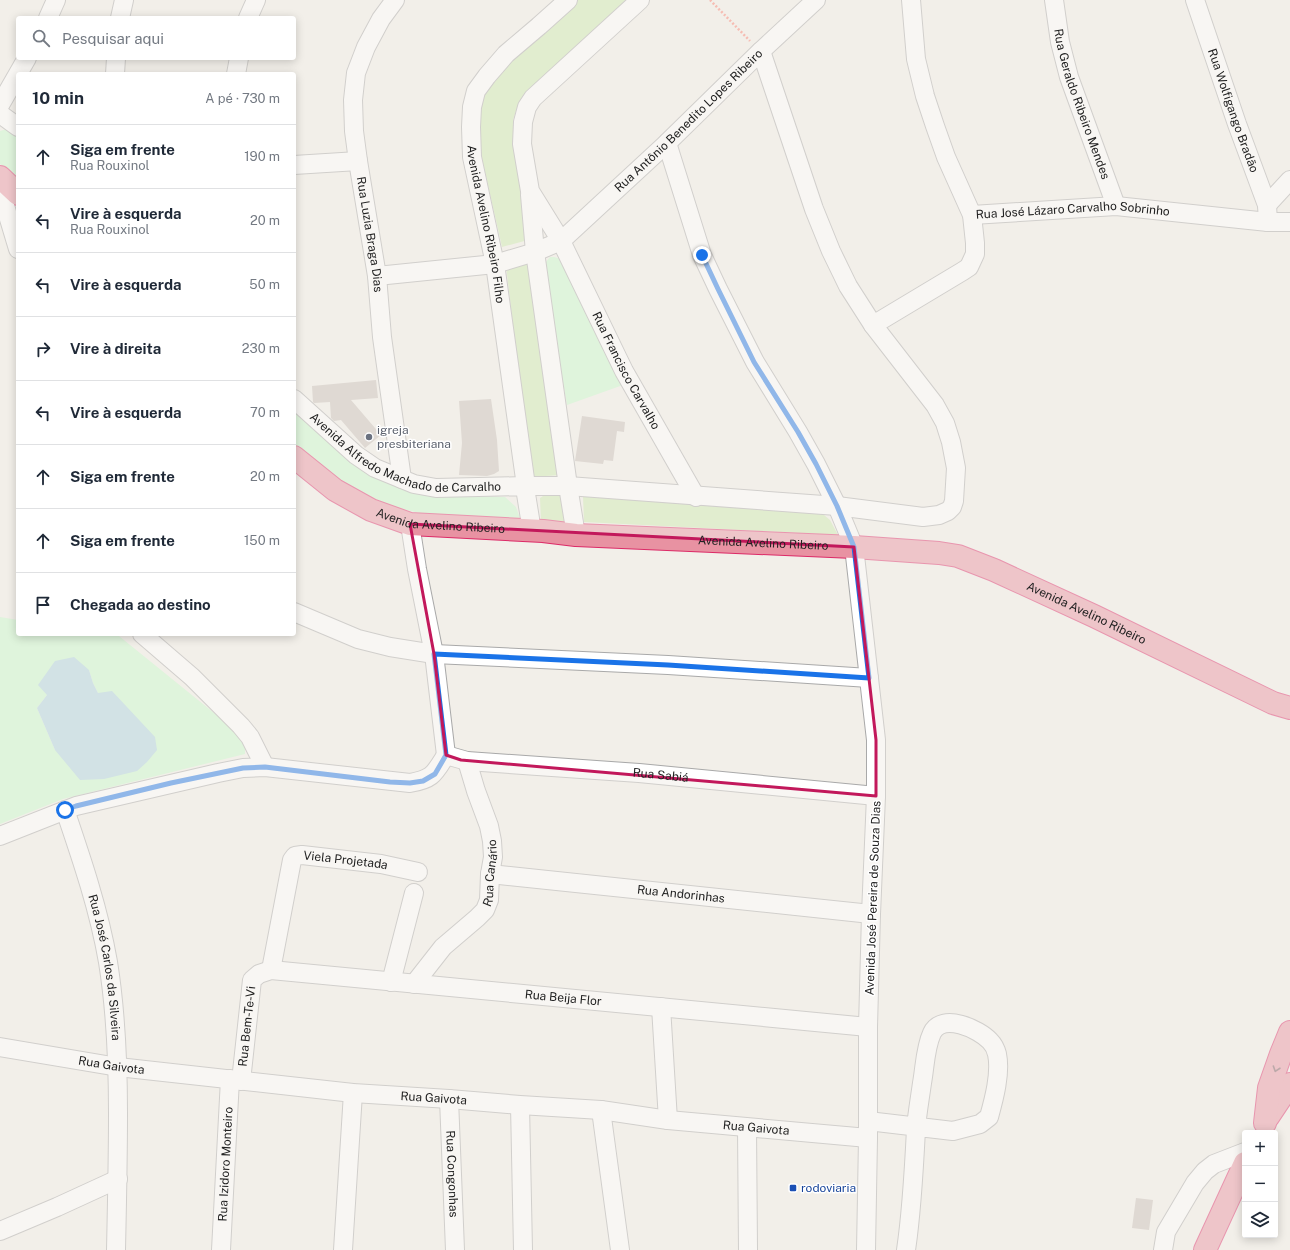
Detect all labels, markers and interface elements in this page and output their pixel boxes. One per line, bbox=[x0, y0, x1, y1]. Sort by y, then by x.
search box bbox=[16, 16, 296, 60]
icon: search bbox=[30, 27, 52, 49]
street label: Rua Geraldo Ribeiro Mendes bbox=[1051, 28, 1113, 181]
text: Pesquisar aqui bbox=[62, 30, 164, 47]
street label: Rua Antônio Benedito Lopes Ribeiro bbox=[612, 46, 766, 195]
street label: Rua Wolfigango Bradão bbox=[1205, 47, 1261, 175]
text: 10 min bbox=[32, 88, 84, 108]
text: A pé · 730 m bbox=[205, 91, 280, 106]
text: Siga em frente bbox=[70, 141, 175, 158]
street label: Avenida Avelino Ribeiro Filho bbox=[465, 145, 507, 304]
icon: ahead bbox=[32, 146, 54, 168]
text: 190 m bbox=[244, 149, 280, 164]
text: Rua Rouxinol bbox=[70, 158, 149, 173]
street label: Rua Luzia Braga Dias bbox=[354, 176, 385, 293]
street label: Rua José Lázaro Carvalho Sobrinho bbox=[975, 199, 1171, 222]
text: Vire à esquerda bbox=[70, 205, 182, 222]
icon: left bbox=[32, 210, 54, 232]
text: 20 m bbox=[250, 213, 280, 228]
text: Rua Rouxinol bbox=[70, 222, 149, 237]
route end bbox=[693, 246, 711, 264]
icon: left bbox=[32, 274, 54, 296]
text: Vire à esquerda bbox=[70, 276, 182, 293]
text: 50 m bbox=[249, 277, 280, 292]
street label: Rua Francisco Carvalho bbox=[589, 310, 663, 432]
icon: right bbox=[32, 338, 54, 360]
text: Vire à direita bbox=[70, 340, 161, 357]
text: 230 m bbox=[242, 341, 280, 356]
icon: left bbox=[32, 402, 54, 424]
text: Vire à esquerda bbox=[70, 404, 182, 421]
text: 70 m bbox=[250, 405, 280, 420]
street label: Avenida Alfredo Machado de Carvalho bbox=[307, 410, 501, 495]
place label: igreja presbiteriana bbox=[377, 423, 451, 451]
marker: igreja presbiteriana bbox=[364, 432, 374, 442]
icon: ahead bbox=[32, 466, 54, 488]
text: Siga em frente bbox=[70, 468, 175, 485]
text: 20 m bbox=[250, 469, 280, 484]
street label: Avenida Avelino Ribeiro bbox=[374, 505, 505, 536]
icon: ahead bbox=[32, 530, 54, 552]
text: Siga em frente bbox=[70, 532, 175, 549]
text: 150 m bbox=[244, 533, 280, 548]
street label: Avenida Avelino Ribeiro bbox=[698, 533, 829, 553]
street label: Avenida Avelino Ribeiro bbox=[1024, 579, 1149, 647]
icon: arrive bbox=[32, 594, 54, 616]
text: Chegada ao destino bbox=[70, 596, 211, 613]
street label: Rua Sabiá bbox=[632, 766, 689, 785]
street label: Avenida José Pereira de Souza Dias bbox=[863, 800, 883, 996]
route start bbox=[56, 801, 74, 819]
street label: Rua Canário bbox=[480, 839, 500, 909]
street label: Viela Projetada bbox=[303, 848, 389, 872]
street label: Rua Andorinhas bbox=[636, 882, 726, 906]
street label: Rua José Carlos da Silveira bbox=[85, 893, 123, 1041]
street label: Rua Bem-Te-Vi bbox=[236, 985, 258, 1067]
street label: Rua Beija Flor bbox=[524, 987, 603, 1009]
street label: Rua Gaivota bbox=[77, 1053, 145, 1077]
one-way arrow bbox=[1272, 1065, 1281, 1072]
street label: Rua Gaivota bbox=[400, 1089, 468, 1107]
street label: Rua Izidoro Monteiro bbox=[216, 1106, 236, 1222]
street label: Rua Gaivota bbox=[722, 1118, 790, 1138]
street label: Rua Congonhas bbox=[443, 1130, 461, 1218]
map controls bbox=[1242, 1130, 1278, 1238]
button: + bbox=[1242, 1130, 1278, 1166]
button: − bbox=[1242, 1166, 1278, 1202]
place label: rodoviaria bbox=[801, 1181, 856, 1195]
marker: rodoviaria bbox=[788, 1183, 798, 1193]
button: layers bbox=[1242, 1202, 1278, 1238]

